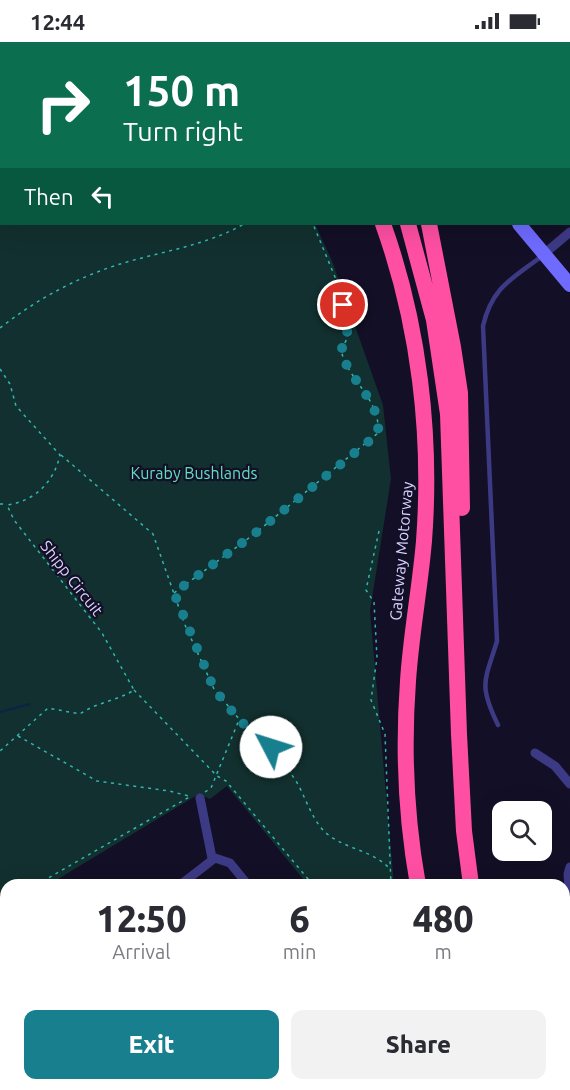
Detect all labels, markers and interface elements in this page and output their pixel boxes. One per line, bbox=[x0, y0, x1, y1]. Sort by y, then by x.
text: 12:44 bbox=[30, 9, 85, 34]
icon: right bbox=[24, 66, 102, 144]
text: 150 m bbox=[123, 67, 240, 114]
text: Turn right bbox=[123, 116, 243, 146]
icon: left bbox=[86, 180, 119, 213]
text: Then bbox=[24, 184, 74, 209]
pin bbox=[317, 279, 368, 330]
icon: arrive bbox=[326, 288, 359, 321]
park label: Kuraby Bushlands bbox=[130, 464, 258, 482]
street label: Gateway Motorway bbox=[386, 480, 416, 621]
street label: Shipp Circuit bbox=[37, 537, 107, 620]
position arrow bbox=[239, 715, 303, 779]
map controls bbox=[492, 801, 552, 861]
button: search bbox=[492, 801, 552, 861]
text: 12:50 bbox=[96, 898, 186, 939]
text: 6 bbox=[289, 898, 310, 939]
text: 480 bbox=[413, 898, 474, 939]
text: Arrival bbox=[112, 940, 171, 963]
text: min bbox=[283, 940, 316, 963]
text: m bbox=[435, 940, 452, 963]
button: Exit bbox=[24, 1010, 279, 1079]
button: Share bbox=[291, 1010, 546, 1079]

